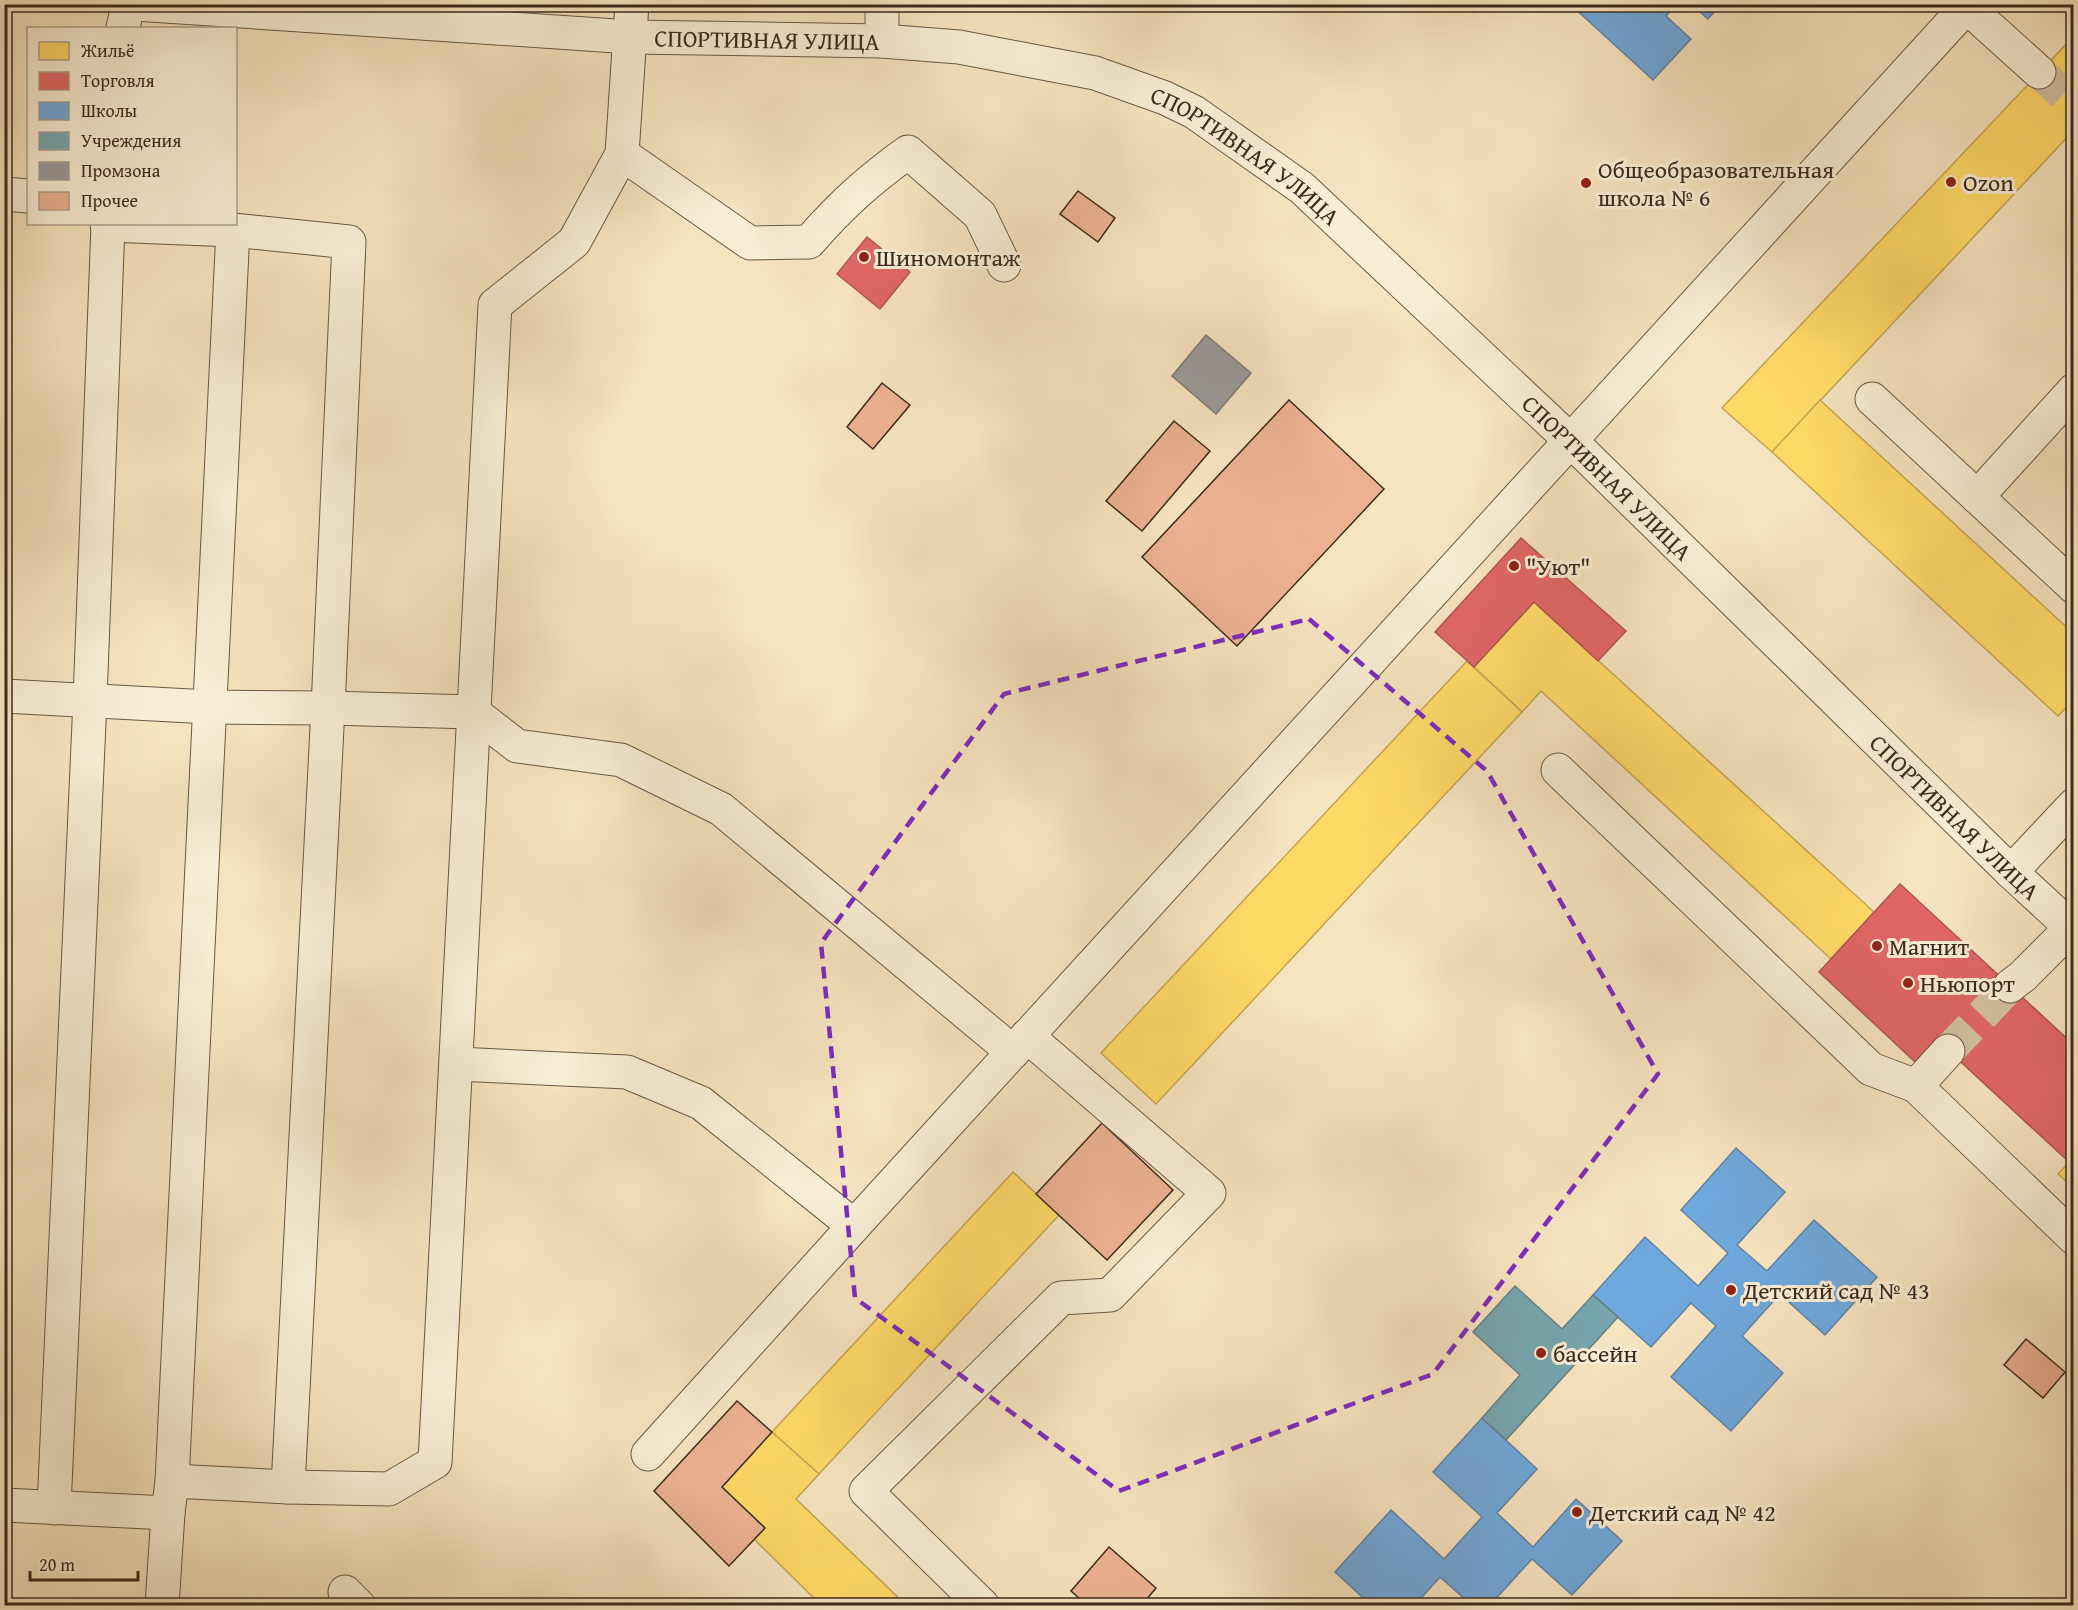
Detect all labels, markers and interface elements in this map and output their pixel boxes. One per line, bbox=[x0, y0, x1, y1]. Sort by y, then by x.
street label: СПОРТИВНАЯ УЛИЦА bbox=[654, 20, 880, 58]
legend bbox=[27, 27, 237, 225]
text: Жильё bbox=[80, 37, 135, 64]
text: Торговля bbox=[81, 67, 155, 94]
street label: СПОРТИВНАЯ УЛИЦА bbox=[1146, 77, 1349, 233]
text: Школы bbox=[81, 97, 138, 124]
text: Учреждения bbox=[81, 127, 181, 154]
place label: Общеобразовательная школа № 6 bbox=[1598, 152, 1834, 215]
text: Промзона bbox=[81, 157, 161, 184]
place label: Ozon bbox=[1963, 165, 2014, 200]
marker: Ozon bbox=[1944, 175, 1958, 189]
marker: Общеобразовательная школа № 6 bbox=[1579, 176, 1593, 190]
text: Прочее bbox=[81, 187, 138, 214]
place label: Шиномонтаж bbox=[876, 240, 1021, 275]
marker: Шиномонтаж bbox=[857, 250, 871, 264]
street label: СПОРТИВНАЯ УЛИЦА bbox=[1514, 386, 1701, 569]
place label: "Уют" bbox=[1526, 549, 1591, 584]
marker: "Уют" bbox=[1507, 559, 1521, 573]
street label: СПОРТИВНАЯ УЛИЦА bbox=[1862, 726, 2048, 908]
place label: Магнит bbox=[1889, 929, 1970, 964]
marker: Магнит bbox=[1870, 939, 1884, 953]
place label: Ньюпорт bbox=[1920, 966, 2015, 1001]
marker: Ньюпорт bbox=[1901, 976, 1915, 990]
place label: Детский сад № 43 bbox=[1742, 1273, 1930, 1308]
marker: Детский сад № 43 bbox=[1724, 1283, 1738, 1297]
place label: бассейн bbox=[1553, 1336, 1638, 1371]
marker: бассейн bbox=[1534, 1346, 1548, 1360]
place label: Детский сад № 42 bbox=[1588, 1495, 1776, 1530]
marker: Детский сад № 42 bbox=[1570, 1505, 1584, 1519]
scale bar bbox=[30, 1544, 138, 1582]
text: 20 m bbox=[39, 1551, 75, 1578]

